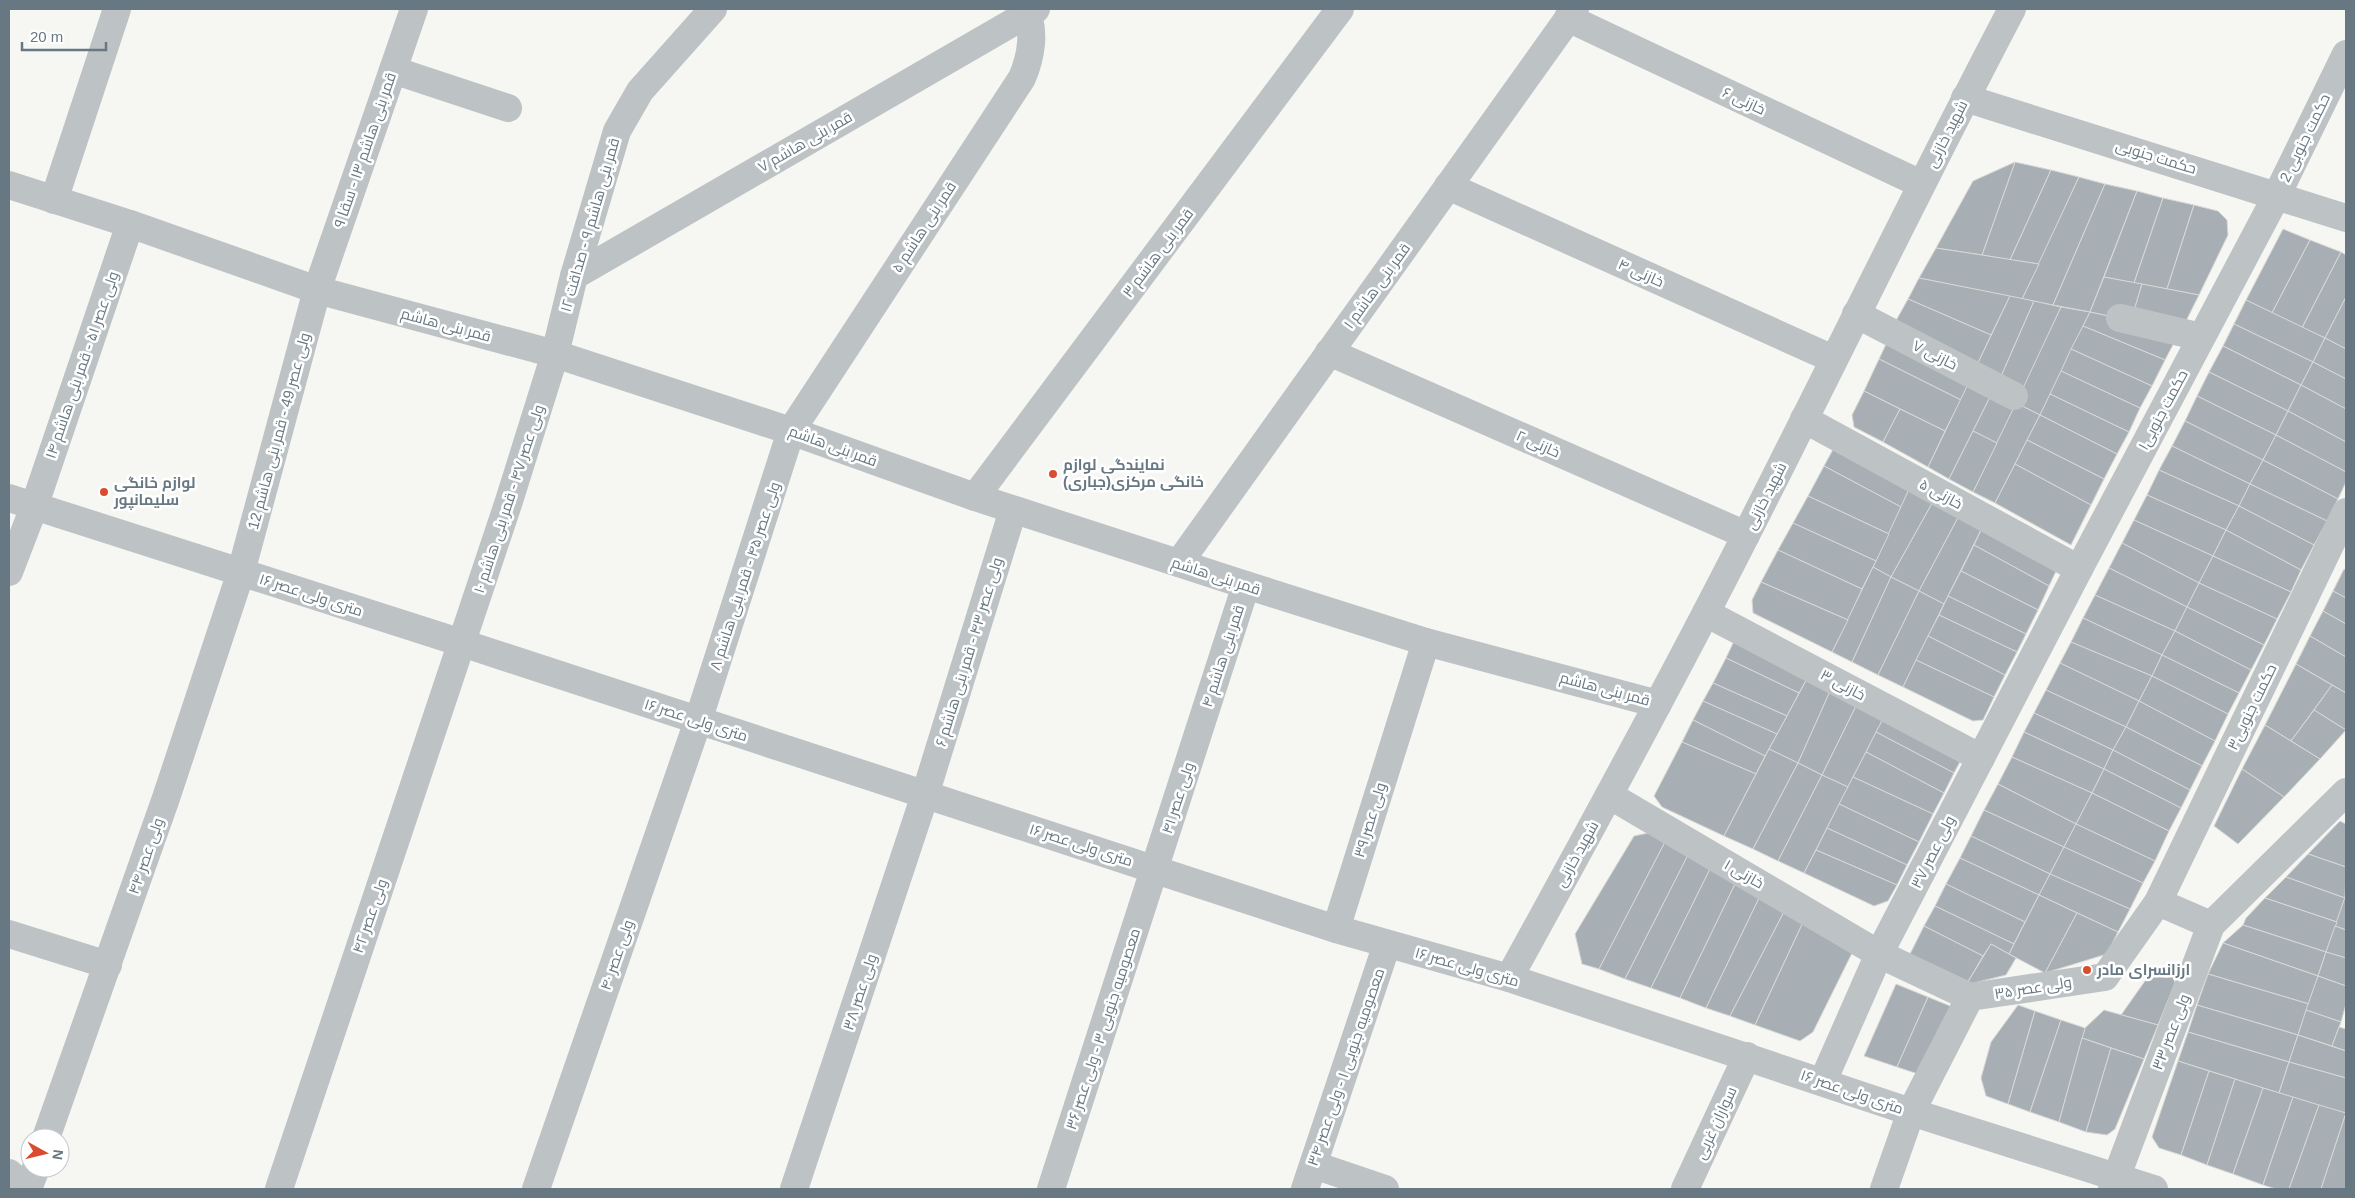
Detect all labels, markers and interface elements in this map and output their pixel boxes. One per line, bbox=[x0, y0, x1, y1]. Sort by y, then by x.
scale bar bbox=[22, 20, 106, 52]
text: 20 m bbox=[30, 28, 63, 45]
street label: قمر بنی هاشم ۱۳ - سقا ۹ bbox=[330, 70, 401, 230]
street label: خازنی ۶ bbox=[1719, 83, 1768, 120]
street label: حکمت جنوبی 2 bbox=[2276, 91, 2335, 185]
street label: شهید خازنی bbox=[1922, 97, 1972, 171]
street label: قمر بنی هاشم ۷ bbox=[755, 108, 856, 177]
street label: قمر بنی هاشم ۹ - صداقت ۱۲ bbox=[557, 136, 624, 314]
street label: حکمت جنوبی bbox=[2113, 136, 2199, 179]
street label: قمر بنی هاشم ۵ bbox=[888, 178, 961, 276]
street label: قمر بنی هاشم ۳ bbox=[1119, 205, 1198, 302]
street label: قمر بنی هاشم ۱ bbox=[1340, 240, 1415, 333]
street label: خازنی ۴ bbox=[1615, 255, 1667, 292]
street label: ولی عصر ۵۱ - قمر بنی هاشم ۱۴ bbox=[41, 269, 124, 461]
street label: قمر بنی هاشم bbox=[399, 304, 493, 347]
street label: ولی عصر 49 - قمر بنی هاشم 12 bbox=[244, 331, 315, 532]
street label: خازنی ۷ bbox=[1909, 336, 1960, 375]
street label: حکمت جنوبی۱ bbox=[2134, 367, 2193, 454]
street label: ولی عصر ۴۷ - قمر بنی هاشم ۱۰ bbox=[470, 402, 549, 596]
street label: قمر بنی هاشم bbox=[786, 422, 879, 471]
street label: خازنی ۲ bbox=[1513, 426, 1563, 462]
place label: نمایندگی لوازم خانگی مرکزی(جباری) bbox=[1063, 456, 1204, 491]
street label: شهید خازنی bbox=[1741, 459, 1791, 533]
marker: نمایندگی لوازم خانگی مرکزی(جباری) bbox=[1047, 468, 1059, 480]
place label: لوازم خانگی سلیمانپور bbox=[113, 474, 196, 510]
street label: خازنی ۵ bbox=[1916, 475, 1966, 514]
street label: ولی عصر ۴۵ - قمر بنی هاشم ۸ bbox=[706, 480, 785, 673]
marker: لوازم خانگی سلیمانپور bbox=[98, 486, 110, 498]
street label: قمر بنی هاشم bbox=[1169, 553, 1263, 600]
street label: ولی عصر ۴۳ - قمر بنی هاشم ۶ bbox=[932, 555, 1007, 749]
street label: ۱۶ متری ولی عصر bbox=[257, 570, 365, 621]
street label: قمر بنی هاشم ۴ bbox=[1198, 603, 1249, 710]
street label: حکمت جنوبی۳ bbox=[2223, 661, 2281, 753]
street label: خازنی ۳ bbox=[1817, 666, 1869, 705]
street label: قمر بنی هاشم bbox=[1558, 668, 1652, 711]
street label: ۱۶ متری ولی عصر bbox=[642, 695, 750, 746]
street label: ولی عصر ۴۱ bbox=[1158, 760, 1199, 836]
street label: ولی عصر ۳۹ bbox=[1350, 780, 1391, 860]
street label: ولی عصر ۳۷ bbox=[1907, 813, 1960, 892]
street label: ولی عصر ۴۴ bbox=[125, 815, 168, 897]
street label: شهید خازنی bbox=[1551, 818, 1603, 891]
street label: ۱۶ متری ولی عصر bbox=[1027, 820, 1135, 871]
street label: خازنی ۱ bbox=[1720, 856, 1767, 893]
street label: ولی عصر ۴۲ bbox=[349, 876, 392, 956]
street label: ولی عصر ۴۰ bbox=[597, 917, 638, 993]
street label: معصومیه جنوبی ۳ - ولی عصر ۳۶ bbox=[1062, 926, 1145, 1132]
street label: ۱۶ متری ولی عصر bbox=[1413, 944, 1521, 991]
street label: ولی عصر ۳۸ bbox=[839, 952, 882, 1033]
place label: ارزانسرای مادر bbox=[2096, 961, 2190, 979]
marker: ارزانسرای مادر bbox=[2081, 964, 2093, 976]
street label: معصومیه جنوبی ۱ - ولی عصر ۳۴ bbox=[1304, 966, 1389, 1169]
street label: ولی عصر ۳۵ bbox=[1993, 973, 2073, 1004]
street label: ولی عصر ۳۳ bbox=[2148, 992, 2195, 1073]
street label: ۱۶ متری ولی عصر bbox=[1798, 1066, 1906, 1119]
street label: سواران غربی bbox=[1691, 1084, 1742, 1163]
north arrow bbox=[20, 1128, 70, 1178]
text: N bbox=[49, 1149, 67, 1161]

